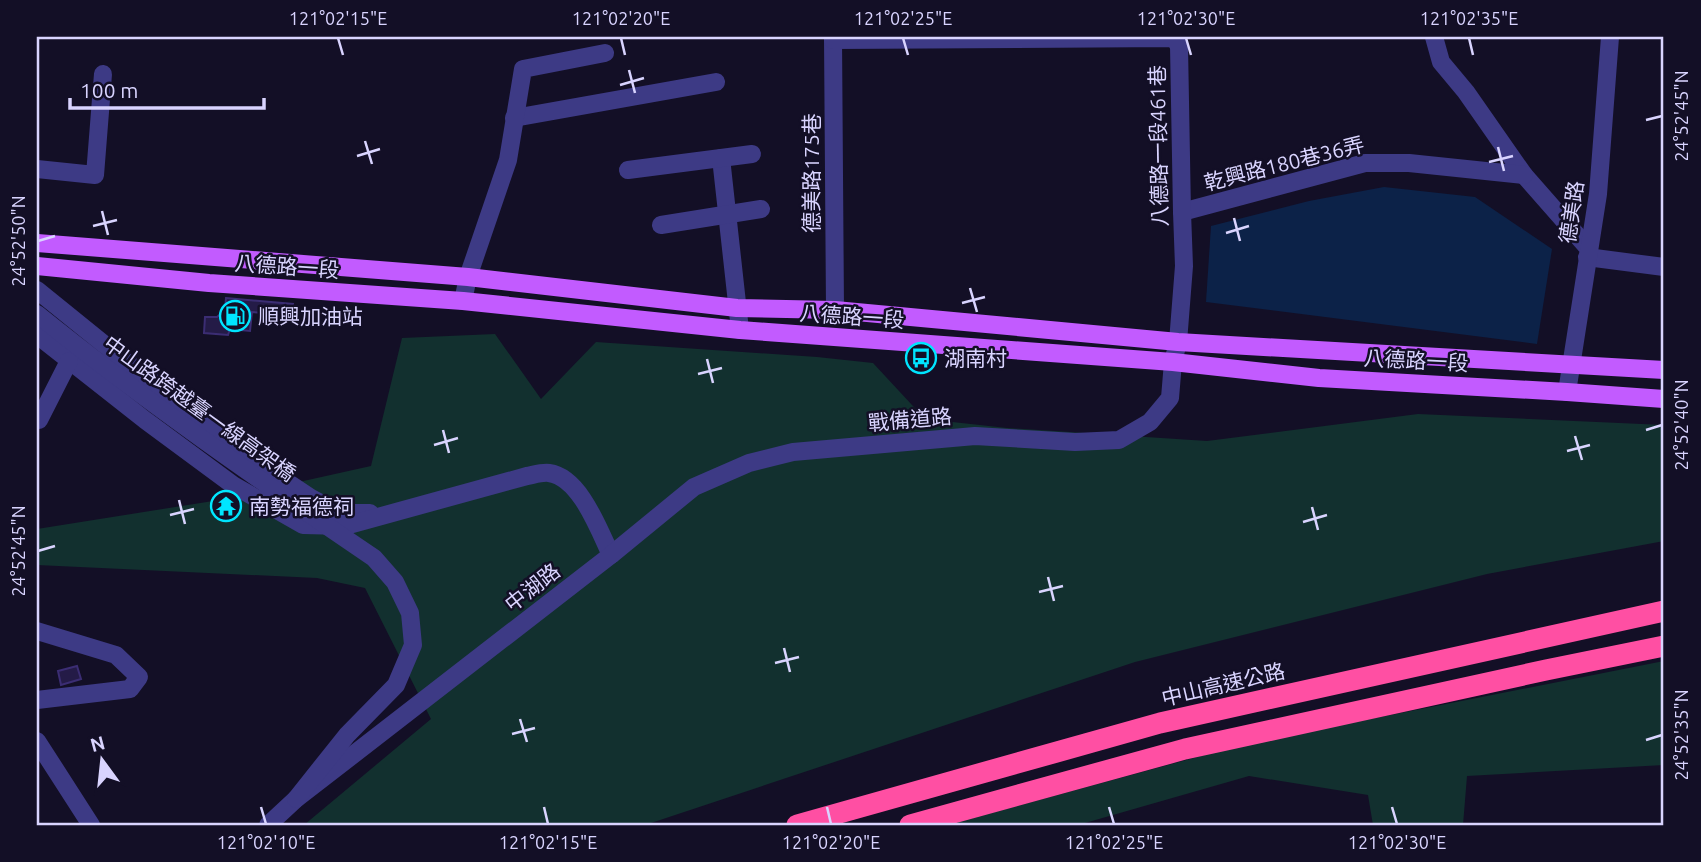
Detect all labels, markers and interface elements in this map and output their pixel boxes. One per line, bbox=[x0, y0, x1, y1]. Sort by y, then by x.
text: 121°02'15"E bbox=[289, 8, 387, 28]
text: 121°02'20"E bbox=[572, 8, 670, 28]
text: 121°02'25"E bbox=[854, 8, 952, 28]
text: 121°02'30"E bbox=[1137, 8, 1235, 28]
text: 121°02'35"E bbox=[1420, 8, 1518, 28]
street label: 八德路一段461巷 bbox=[1145, 65, 1171, 227]
scale bar bbox=[70, 66, 264, 110]
text: 24°52'45"N bbox=[1671, 70, 1691, 162]
text: 100 m bbox=[80, 78, 138, 102]
street label: 德美路175巷 bbox=[799, 113, 823, 233]
street label: 乾興路180巷36弄 bbox=[1201, 131, 1367, 195]
street label: 德美路 bbox=[1555, 179, 1587, 245]
text: 24°52'50"N bbox=[8, 195, 28, 287]
street label: 八德路一段 bbox=[234, 250, 340, 282]
fuel station icon: 順興加油站 bbox=[218, 299, 252, 333]
street label: 八德路一段 bbox=[799, 300, 905, 332]
place label: 順興加油站 bbox=[258, 304, 363, 328]
street label: 中山路跨越臺一線高架橋 bbox=[100, 330, 300, 486]
bus stop icon: 湖南村 bbox=[904, 341, 938, 375]
street label: 八德路一段 bbox=[1363, 345, 1469, 375]
place label: 湖南村 bbox=[944, 346, 1007, 370]
text: 24°52'40"N bbox=[1671, 379, 1691, 471]
street label: 戰備道路 bbox=[867, 403, 953, 435]
temple icon: 南勢福德祠 bbox=[209, 489, 243, 523]
place label: 南勢福德祠 bbox=[249, 494, 354, 518]
text: 24°52'45"N bbox=[8, 505, 28, 597]
street label: 中湖路 bbox=[500, 558, 564, 616]
street label: 中山高速公路 bbox=[1159, 658, 1287, 710]
text: 24°52'35"N bbox=[1671, 689, 1691, 781]
north arrow bbox=[66, 726, 136, 796]
text: N bbox=[88, 731, 107, 756]
text: 121°02'10"E bbox=[217, 832, 315, 852]
text: 121°02'15"E bbox=[499, 832, 597, 852]
text: 121°02'20"E bbox=[782, 832, 880, 852]
text: 121°02'25"E bbox=[1065, 832, 1163, 852]
text: 121°02'30"E bbox=[1348, 832, 1446, 852]

